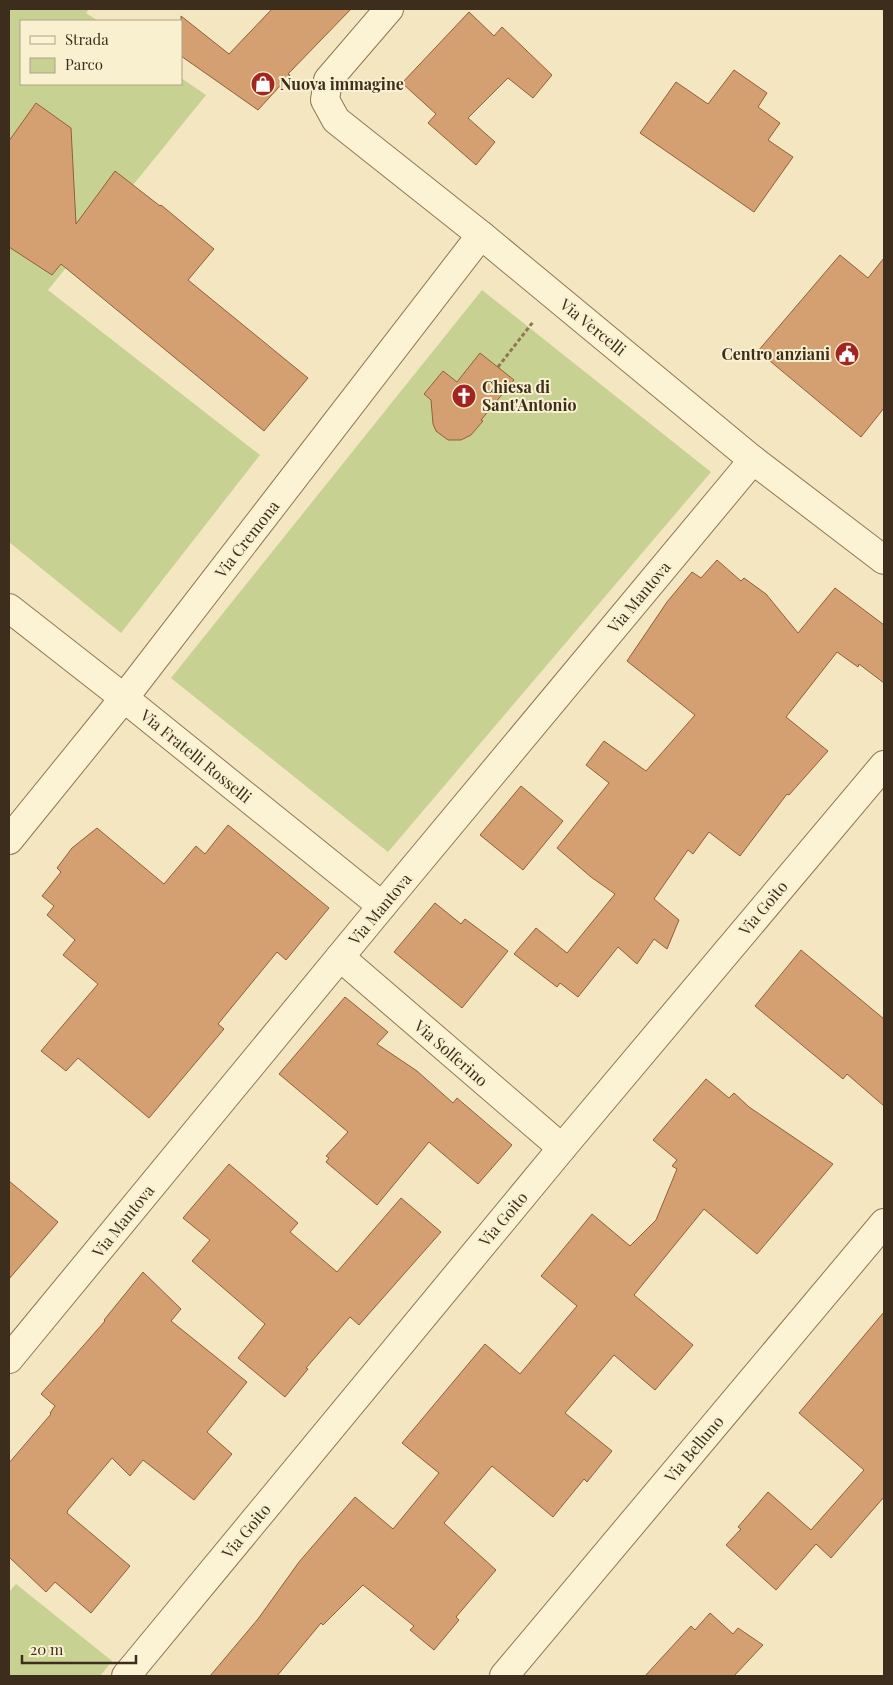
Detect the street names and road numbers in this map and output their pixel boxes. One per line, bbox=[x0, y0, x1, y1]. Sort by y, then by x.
street label: Via Vercelli bbox=[555, 293, 631, 360]
street label: Via Cremona bbox=[209, 496, 283, 582]
street label: Via Mantova bbox=[602, 556, 675, 638]
street label: Via Fratelli Rosselli bbox=[136, 704, 256, 807]
street label: Via Mantova bbox=[343, 868, 416, 950]
street label: Via Goito bbox=[733, 876, 792, 940]
street label: Via Solferino bbox=[409, 1014, 493, 1091]
street label: Via Mantova bbox=[86, 1180, 158, 1262]
street label: Via Goito bbox=[473, 1187, 532, 1251]
street label: Via Belluno bbox=[659, 1411, 728, 1487]
street label: Via Goito bbox=[216, 1499, 275, 1563]

